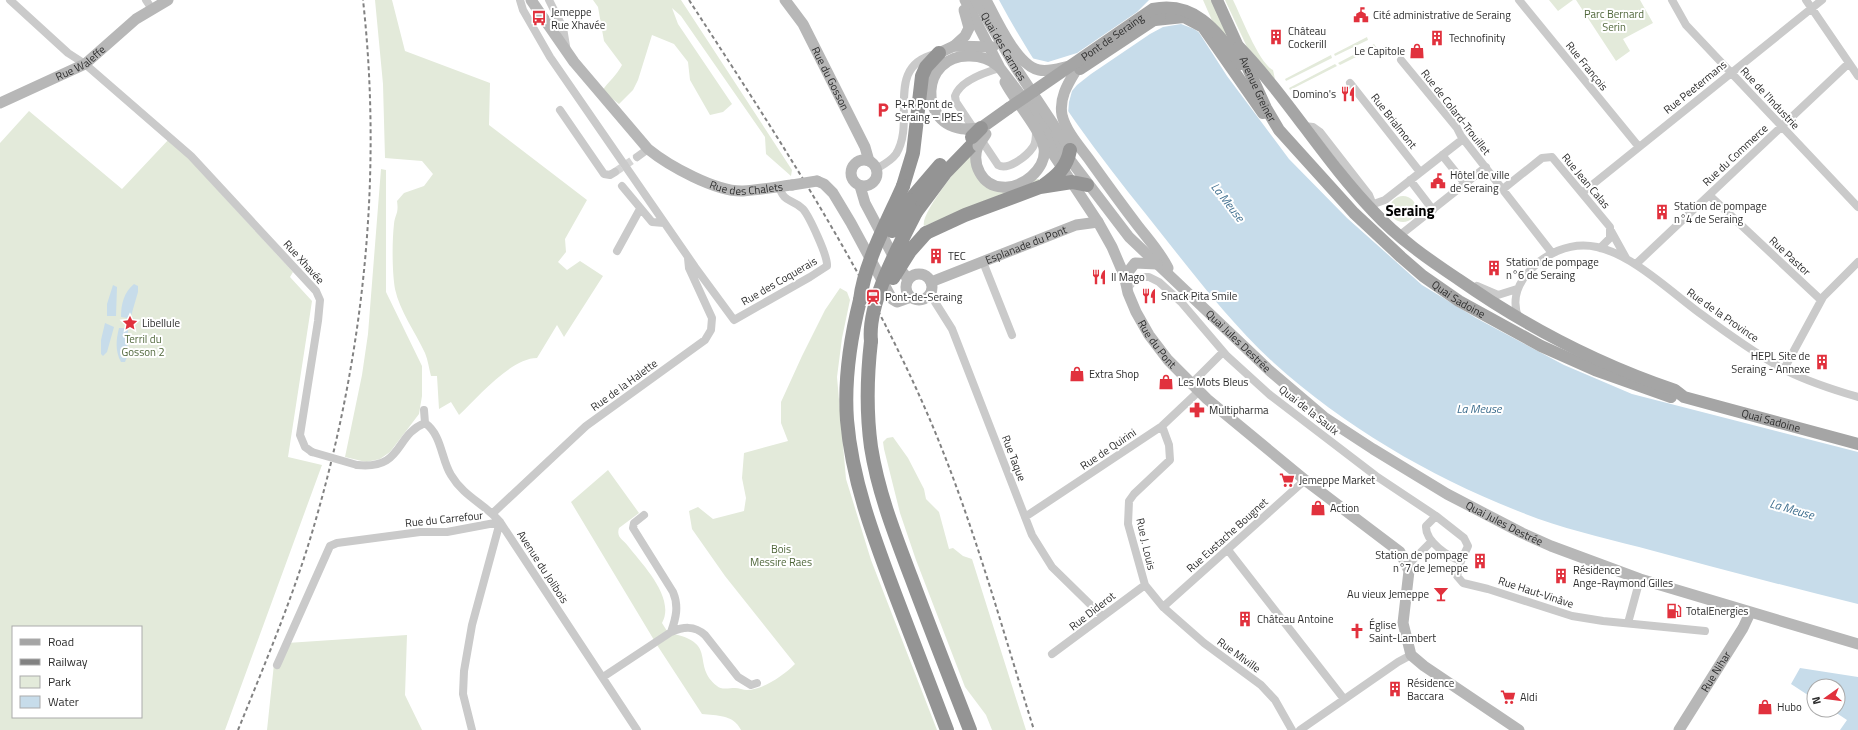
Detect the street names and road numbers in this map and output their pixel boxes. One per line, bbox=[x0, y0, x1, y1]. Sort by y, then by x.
street label: Quai des Carmes bbox=[977, 9, 1030, 84]
street label: Pont de Seraing bbox=[1078, 10, 1147, 64]
street label: Rue François bbox=[1562, 38, 1612, 94]
street label: Rue Waleffe bbox=[53, 41, 109, 85]
street label: Rue du Gosson bbox=[808, 44, 853, 113]
street label: Avenue Greiner bbox=[1236, 54, 1280, 125]
street label: Rue Peetermans bbox=[1660, 57, 1730, 117]
street label: Rue de l'Industrie bbox=[1737, 63, 1804, 133]
street label: Rue de Colard-Trouillet bbox=[1417, 66, 1495, 158]
street label: Rue Brialmont bbox=[1367, 90, 1421, 152]
street label: Rue du Commerce bbox=[1699, 120, 1772, 190]
street label: Rue Jean Calas bbox=[1558, 150, 1614, 212]
street label: Rue des Chalets bbox=[707, 176, 784, 199]
street label: Esplanade du Pont bbox=[983, 221, 1069, 268]
street label: Rue Pastor bbox=[1766, 233, 1814, 279]
street label: Rue Xhavée bbox=[280, 236, 328, 288]
street label: Rue des Coquerais bbox=[738, 253, 820, 309]
street label: Quai Sadoine bbox=[1429, 276, 1489, 322]
street label: Rue de la Province bbox=[1684, 284, 1763, 346]
street label: Quai Jules Destrée bbox=[1202, 306, 1275, 376]
street label: Rue du Pont bbox=[1134, 317, 1180, 372]
street label: Rue de la Halette bbox=[587, 355, 661, 415]
street label: Quai de la Saulx bbox=[1275, 381, 1343, 439]
street label: Quai Sadoine bbox=[1740, 405, 1803, 436]
street label: Rue de Quirini bbox=[1077, 424, 1139, 474]
street label: Rue Taque bbox=[998, 433, 1030, 484]
street label: Rue Eustache Bougnet bbox=[1183, 494, 1271, 576]
street label: Quai Jules Destrée bbox=[1463, 497, 1546, 550]
street label: Rue du Carrefour bbox=[404, 507, 484, 531]
street label: Rue J. Louis bbox=[1132, 516, 1160, 572]
street label: Avenue du Jolibois bbox=[513, 527, 573, 607]
street label: Rue Haut-Vinâve bbox=[1496, 572, 1576, 612]
street label: Rue Diderot bbox=[1065, 588, 1119, 634]
street label: Rue Miville bbox=[1214, 634, 1265, 677]
street label: Rue Nihar bbox=[1697, 648, 1735, 695]

